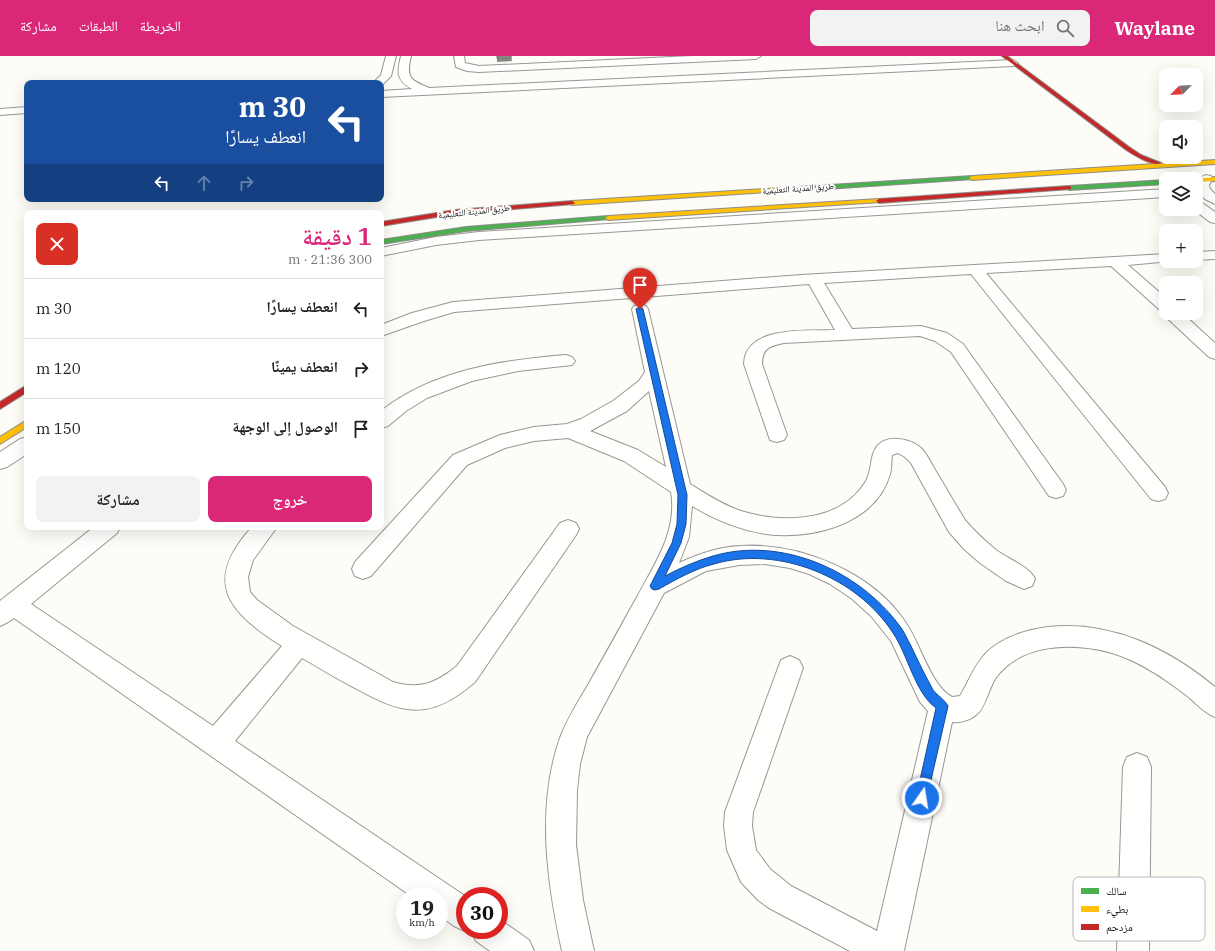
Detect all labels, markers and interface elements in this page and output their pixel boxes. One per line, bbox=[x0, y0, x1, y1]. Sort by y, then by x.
search box bbox=[810, 10, 1090, 46]
text: ابحث هنا bbox=[995, 16, 1044, 35]
text: Waylane bbox=[1114, 16, 1195, 40]
text: مشاركة bbox=[20, 17, 57, 35]
text: الطبقات bbox=[79, 17, 118, 35]
text: الخريطة bbox=[140, 17, 181, 35]
icon: search bbox=[1054, 17, 1076, 39]
north arrow bbox=[1159, 68, 1203, 112]
map controls bbox=[1159, 68, 1203, 320]
text: 30 m bbox=[239, 88, 306, 125]
icon: left bbox=[320, 96, 372, 148]
button: sound bbox=[1159, 120, 1203, 164]
text: انعطف يسارًا bbox=[225, 125, 306, 148]
icon: left bbox=[151, 172, 173, 194]
icon: ahead bbox=[193, 172, 215, 194]
icon: right bbox=[235, 172, 257, 194]
button: layers bbox=[1159, 172, 1203, 216]
street label: طريق المدينة التعليمية bbox=[762, 180, 834, 196]
street label: طريق المدينة التعليمية bbox=[438, 202, 510, 220]
text: 1 دقيقة bbox=[302, 220, 372, 252]
button: close bbox=[36, 223, 78, 265]
button: + bbox=[1159, 224, 1203, 268]
text: 300 m · 21:36 bbox=[288, 251, 372, 268]
pin bbox=[623, 268, 657, 309]
icon: arrive bbox=[629, 274, 651, 296]
button: − bbox=[1159, 276, 1203, 320]
text: انعطف يسارًا bbox=[267, 297, 338, 316]
icon: left bbox=[350, 298, 372, 320]
text: 30 m bbox=[36, 299, 72, 318]
text: انعطف يمينًا bbox=[271, 357, 338, 376]
icon: right bbox=[350, 358, 372, 380]
text: 120 m bbox=[36, 359, 81, 378]
text: الوصول إلى الوجهة bbox=[232, 417, 338, 436]
icon: arrive bbox=[350, 418, 372, 440]
text: 150 m bbox=[36, 419, 81, 438]
button: مشاركة bbox=[36, 476, 200, 522]
button: خروج bbox=[208, 476, 372, 522]
position arrow bbox=[901, 777, 943, 819]
legend bbox=[1073, 877, 1205, 941]
text: سالك bbox=[1106, 884, 1126, 898]
speed limit sign: 30 bbox=[456, 887, 508, 939]
text: 19 bbox=[410, 894, 434, 921]
text: بطيء bbox=[1106, 902, 1128, 918]
text: km/h bbox=[409, 916, 435, 929]
text: مزدحم bbox=[1106, 920, 1133, 935]

